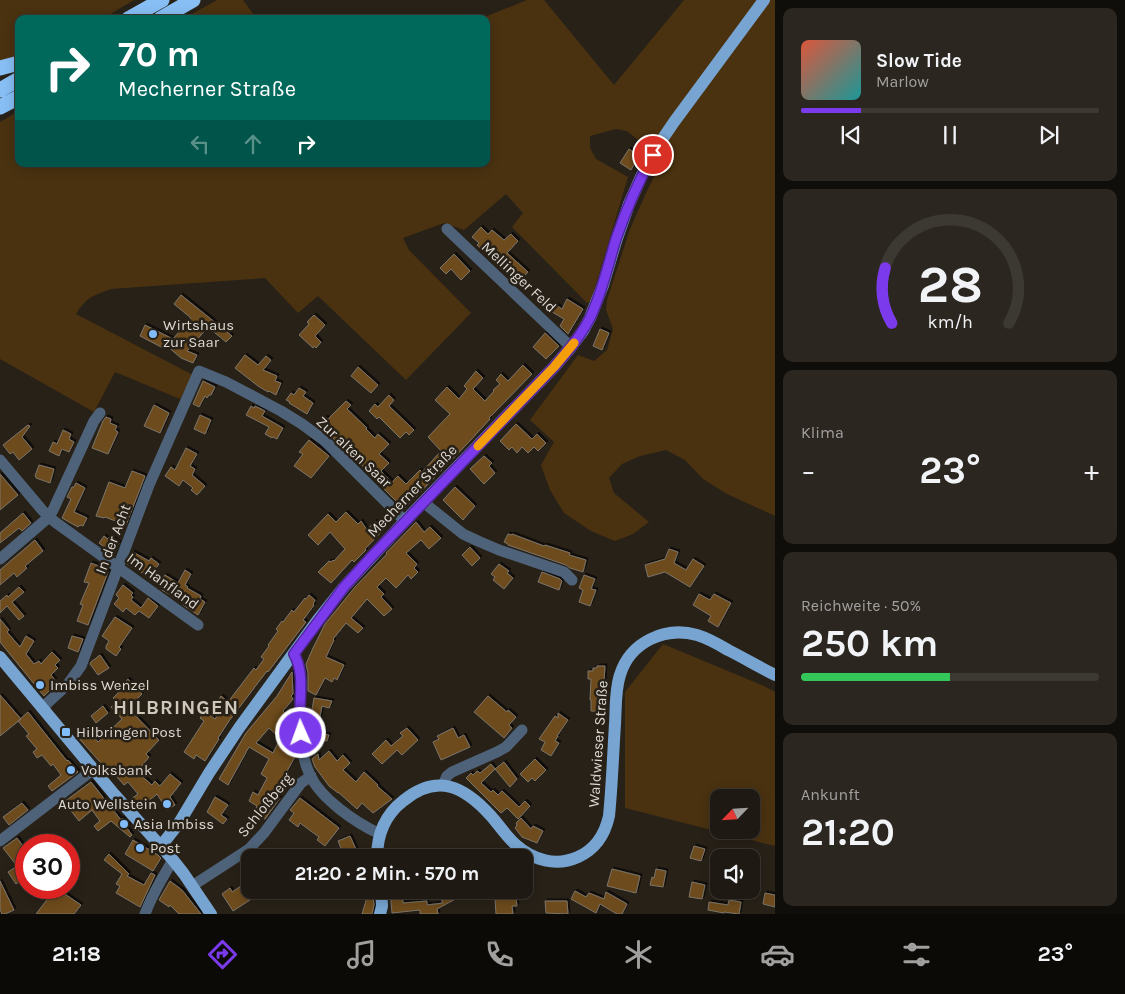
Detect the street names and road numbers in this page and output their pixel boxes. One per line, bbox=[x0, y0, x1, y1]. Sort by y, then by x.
street label: Mellinger Feld bbox=[478, 238, 560, 316]
street label: Zur alten Saar bbox=[313, 413, 396, 492]
street label: Mecherner Straße bbox=[363, 441, 461, 541]
street label: In der Acht bbox=[91, 501, 135, 577]
street label: Im Hanfland bbox=[123, 549, 203, 613]
street label: Waldwieser Straße bbox=[585, 680, 611, 808]
street label: Schloßberg bbox=[234, 769, 297, 841]

